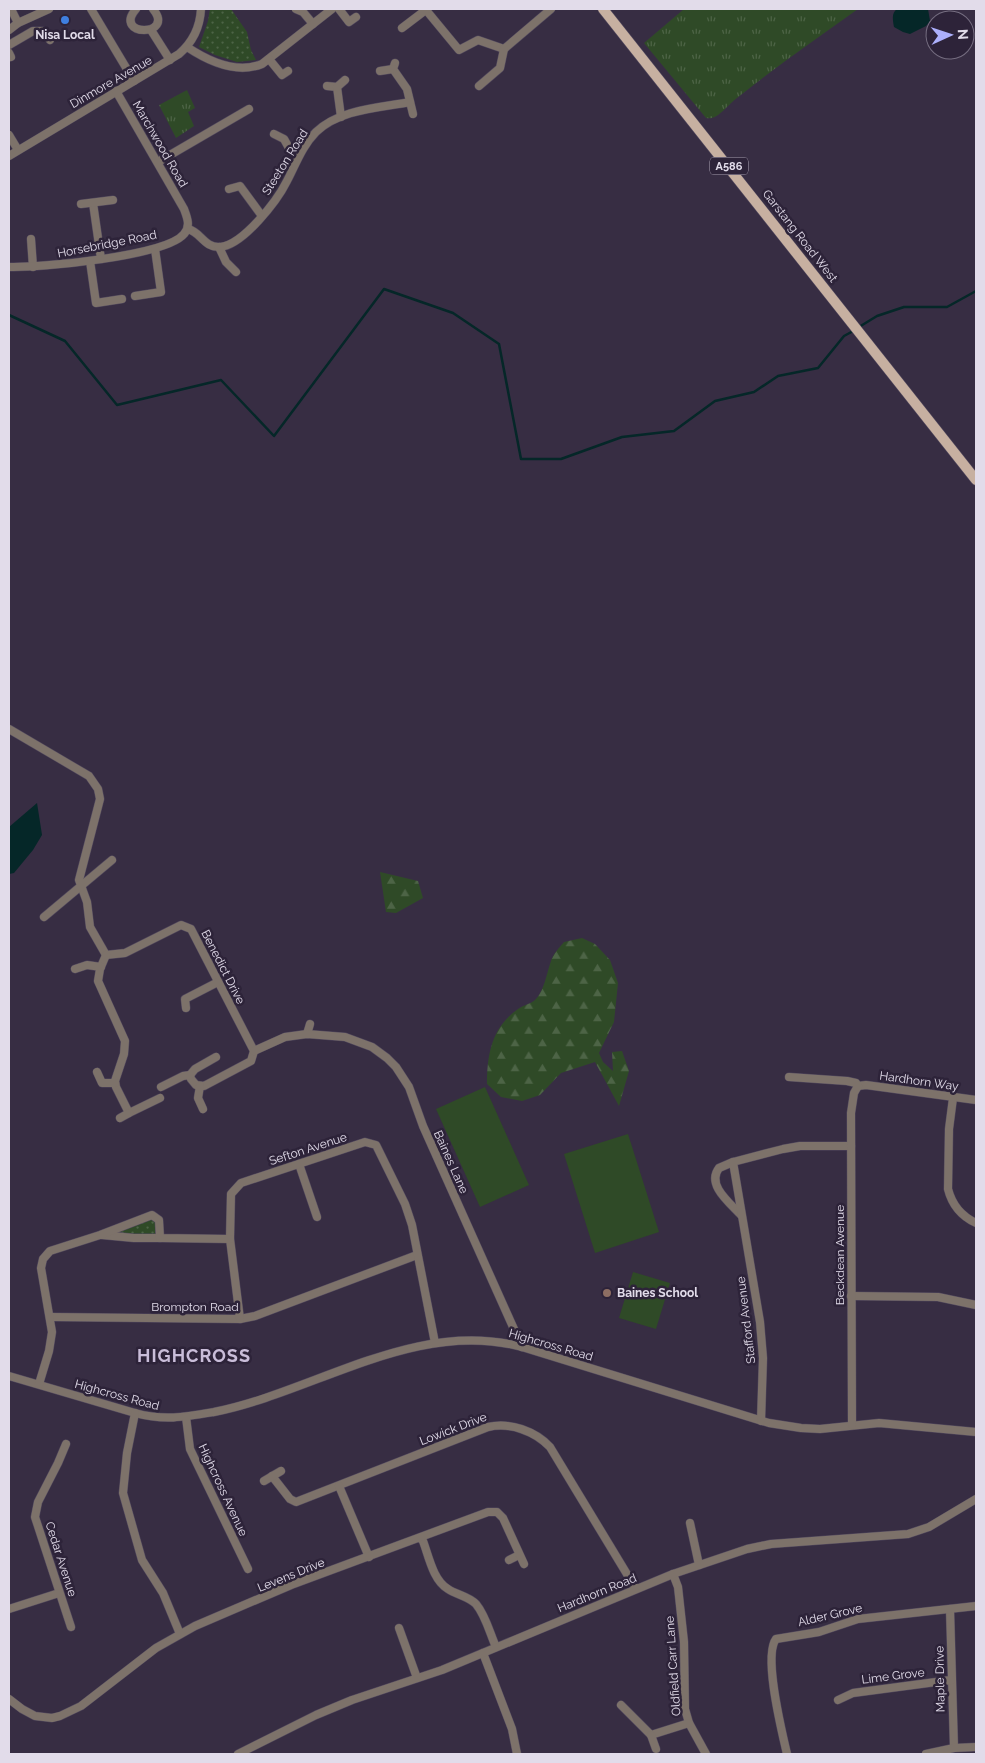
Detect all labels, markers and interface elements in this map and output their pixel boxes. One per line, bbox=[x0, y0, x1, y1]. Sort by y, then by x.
north arrow bbox=[925, 10, 975, 60]
marker: Nisa Local bbox=[59, 14, 71, 26]
place label: Nisa Local bbox=[35, 28, 95, 42]
text: N bbox=[955, 29, 971, 40]
street label: Dinmore Avenue bbox=[68, 53, 154, 111]
street label: Marchwood Road bbox=[130, 98, 190, 190]
street label: Steeton Road bbox=[259, 126, 311, 198]
road number: A586 bbox=[710, 158, 748, 175]
street label: Garstang Road West bbox=[760, 187, 840, 285]
street label: Horsebridge Road bbox=[56, 227, 158, 261]
street label: Benedict Drive bbox=[198, 928, 248, 1006]
street label: Hardhorn Way bbox=[879, 1069, 960, 1094]
street label: Baines Lane bbox=[431, 1128, 471, 1196]
street label: Sefton Avenue bbox=[267, 1130, 349, 1168]
street label: Beckdean Avenue bbox=[833, 1205, 847, 1305]
street label: Stafford Avenue bbox=[734, 1276, 758, 1364]
place label: Baines School bbox=[617, 1286, 698, 1300]
marker: Baines School bbox=[601, 1287, 613, 1299]
street label: Brompton Road bbox=[151, 1300, 239, 1314]
street label: Highcross Road bbox=[507, 1326, 595, 1364]
district label: HIGHCROSS bbox=[137, 1345, 251, 1366]
street label: Highcross Road bbox=[73, 1377, 161, 1413]
street label: Lowick Drive bbox=[417, 1410, 489, 1448]
street label: Highcross Avenue bbox=[196, 1442, 250, 1538]
street label: Cedar Avenue bbox=[42, 1520, 80, 1598]
street label: Levens Drive bbox=[255, 1555, 327, 1595]
street label: Hardhorn Road bbox=[555, 1571, 639, 1615]
street label: Alder Grove bbox=[796, 1601, 864, 1629]
street label: Oldfield Carr Lane bbox=[663, 1616, 683, 1716]
street label: Maple Drive bbox=[932, 1646, 948, 1712]
street label: Lime Grove bbox=[861, 1665, 925, 1687]

